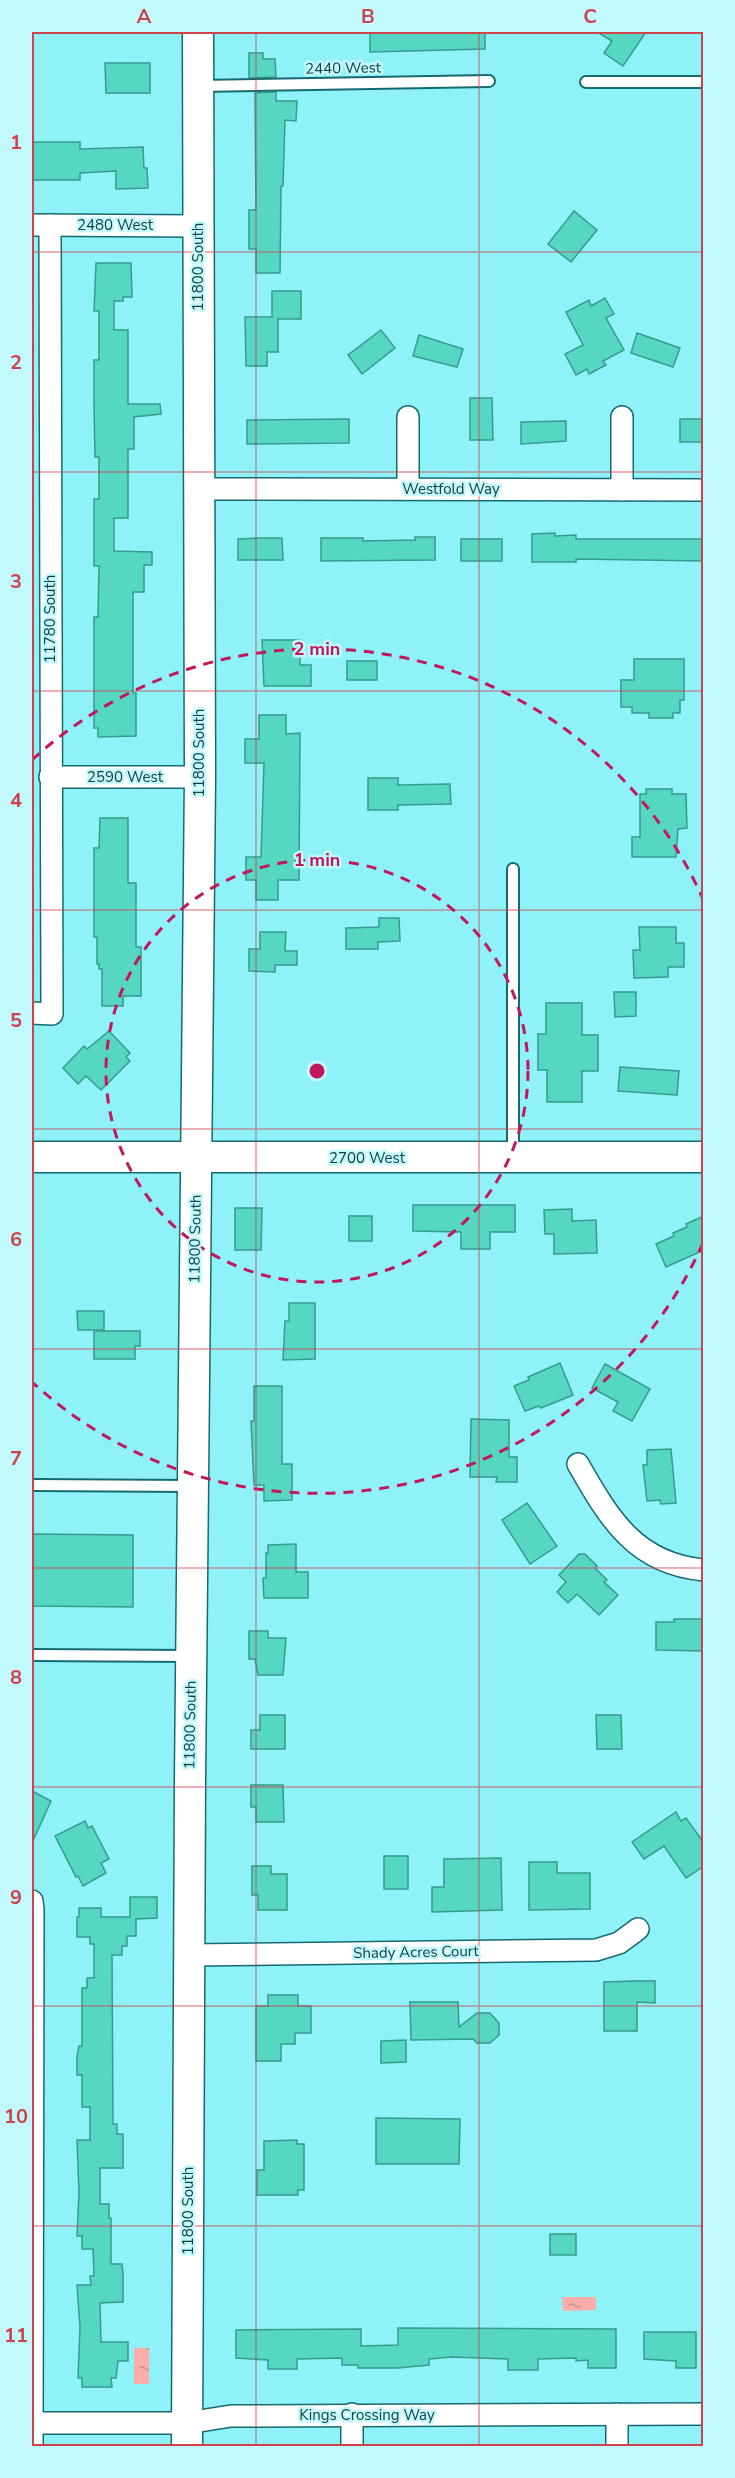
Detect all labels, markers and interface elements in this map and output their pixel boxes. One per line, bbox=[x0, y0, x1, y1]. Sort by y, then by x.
text: A bbox=[137, 3, 152, 30]
text: B bbox=[361, 3, 375, 30]
text: C bbox=[583, 3, 597, 30]
street label: 2440 West bbox=[305, 57, 382, 79]
text: 1 bbox=[10, 129, 22, 156]
street label: 2480 West bbox=[77, 215, 154, 235]
street label: 11800 South bbox=[188, 223, 208, 311]
text: 2 bbox=[10, 349, 22, 376]
street label: Westfold Way bbox=[402, 479, 500, 499]
text: 3 bbox=[10, 568, 22, 595]
street label: 11780 South bbox=[40, 575, 60, 663]
text: 2 min bbox=[294, 637, 340, 661]
street label: 11800 South bbox=[189, 709, 209, 797]
street label: 2590 West bbox=[87, 767, 164, 787]
text: 4 bbox=[10, 787, 22, 814]
text: 1 min bbox=[294, 848, 340, 872]
text: 5 bbox=[10, 1007, 22, 1034]
centre of rings bbox=[307, 1061, 327, 1081]
street label: 2700 West bbox=[329, 1148, 406, 1168]
street label: 11800 South bbox=[184, 1195, 206, 1283]
text: 6 bbox=[10, 1226, 22, 1253]
text: 7 bbox=[10, 1445, 22, 1472]
text: 8 bbox=[10, 1664, 22, 1691]
street label: 11800 South bbox=[179, 1681, 201, 1769]
text: 9 bbox=[10, 1884, 22, 1911]
street label: Shady Acres Court bbox=[353, 1941, 480, 1963]
text: 10 bbox=[4, 2103, 28, 2130]
street label: 11800 South bbox=[178, 2167, 198, 2255]
text: 11 bbox=[4, 2322, 28, 2349]
street label: Kings Crossing Way bbox=[299, 2405, 435, 2425]

